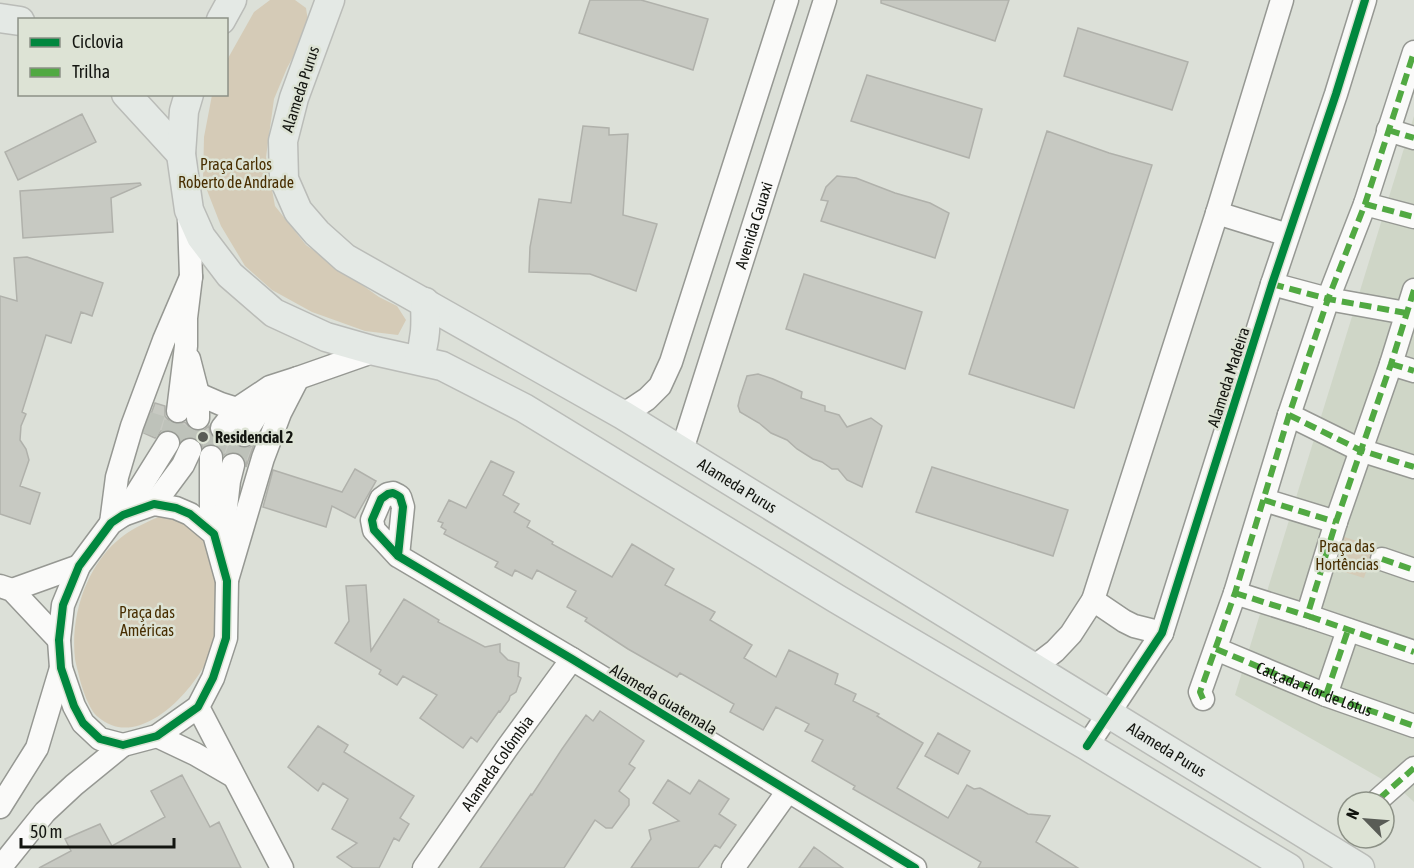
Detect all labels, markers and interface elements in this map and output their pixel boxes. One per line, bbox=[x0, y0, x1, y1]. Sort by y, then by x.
legend bbox=[18, 18, 228, 96]
text: Ciclovia bbox=[72, 31, 124, 52]
street label: Alameda Purus bbox=[278, 44, 322, 134]
text: Trilha bbox=[72, 61, 110, 82]
park label: Praça Carlos Roberto de Andrade bbox=[178, 155, 294, 191]
street label: Avenida Cauaxi bbox=[731, 179, 776, 271]
street label: Alameda Madeira bbox=[1203, 325, 1253, 429]
place label: Residencial 2 bbox=[215, 428, 293, 446]
marker: Residencial 2 bbox=[196, 430, 210, 444]
street label: Alameda Purus bbox=[695, 454, 781, 517]
park label: Praça das Hortências bbox=[1315, 537, 1379, 573]
park label: Praça das Américas bbox=[119, 603, 175, 639]
street label: Calçada Flor de Lótus bbox=[1253, 658, 1375, 720]
street label: Alameda Guatemala bbox=[607, 660, 721, 738]
street label: Alameda Colômbia bbox=[458, 712, 537, 814]
street label: Alameda Purus bbox=[1124, 718, 1210, 781]
north arrow bbox=[1336, 790, 1396, 850]
text: N bbox=[1342, 806, 1363, 822]
scale bar bbox=[21, 811, 174, 849]
text: 50 m bbox=[30, 821, 62, 842]

